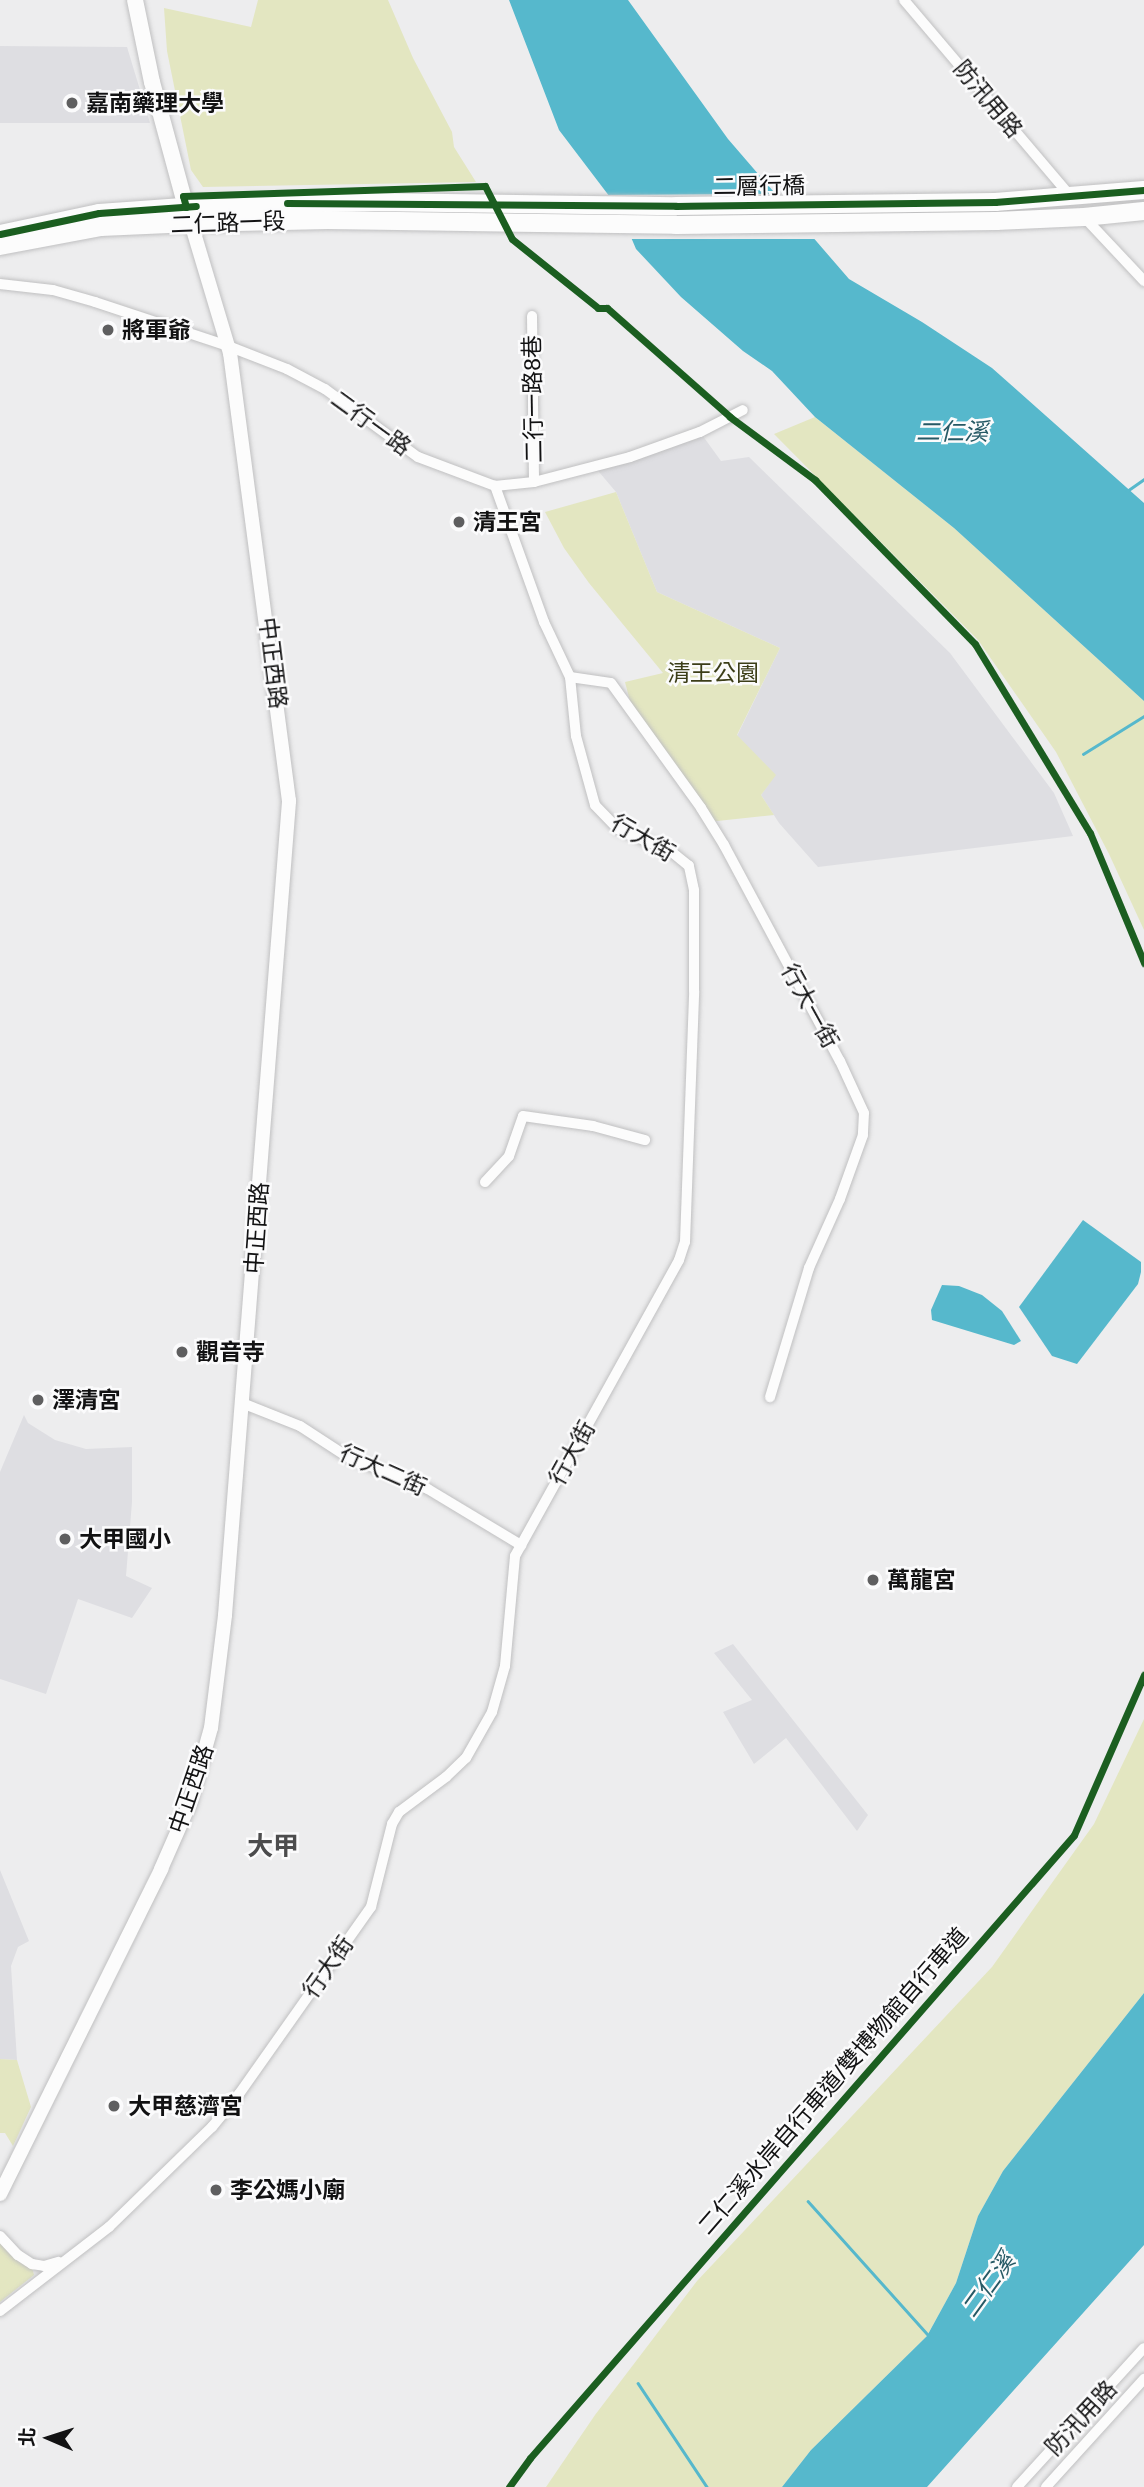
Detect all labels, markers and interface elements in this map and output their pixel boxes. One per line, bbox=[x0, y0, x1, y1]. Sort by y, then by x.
street label: 防汛用路 bbox=[948, 55, 1028, 143]
place label: 嘉南藥理大學 bbox=[86, 89, 224, 117]
marker: 嘉南藥理大學 bbox=[64, 95, 80, 111]
street label: 二層行橋 bbox=[713, 171, 805, 201]
street label: 二仁路一段 bbox=[170, 207, 286, 239]
place label: 將軍爺 bbox=[122, 316, 191, 344]
marker: 將軍爺 bbox=[100, 322, 116, 338]
street label: 二行一路8巷 bbox=[518, 335, 548, 463]
street label: 二行一路 bbox=[326, 385, 416, 461]
water label: 二仁溪 bbox=[916, 418, 988, 446]
place label: 清王宮 bbox=[473, 508, 542, 536]
marker: 清王宮 bbox=[451, 514, 467, 530]
street label: 中正西路 bbox=[254, 616, 292, 710]
park label: 清王公園 bbox=[667, 659, 759, 687]
street label: 行大街 bbox=[606, 809, 680, 867]
street label: 行大一街 bbox=[776, 959, 844, 1053]
street label: 中正西路 bbox=[240, 1181, 274, 1275]
place label: 觀音寺 bbox=[196, 1338, 265, 1366]
marker: 觀音寺 bbox=[174, 1344, 190, 1360]
place label: 澤清宮 bbox=[52, 1386, 121, 1414]
marker: 澤清宮 bbox=[30, 1392, 46, 1408]
street label: 行大街 bbox=[543, 1416, 601, 1490]
street label: 行大二街 bbox=[335, 1439, 431, 1501]
place label: 大甲國小 bbox=[79, 1525, 171, 1553]
marker: 大甲國小 bbox=[57, 1531, 73, 1547]
place label: 萬龍宮 bbox=[887, 1566, 956, 1594]
marker: 萬龍宮 bbox=[865, 1572, 881, 1588]
street label: 中正西路 bbox=[163, 1741, 219, 1837]
district label: 大甲 bbox=[247, 1831, 299, 1863]
street label: 二仁溪水岸自行車道/雙博物館自行車道 bbox=[692, 1922, 974, 2240]
street label: 行大街 bbox=[297, 1931, 359, 2003]
place label: 大甲慈濟宮 bbox=[128, 2092, 243, 2120]
marker: 大甲慈濟宮 bbox=[106, 2098, 122, 2114]
place label: 李公媽小廟 bbox=[230, 2176, 345, 2204]
marker: 李公媽小廟 bbox=[208, 2182, 224, 2198]
water label: 二仁溪 bbox=[955, 2247, 1021, 2323]
street label: 防汛用路 bbox=[1040, 2375, 1122, 2461]
north arrow bbox=[14, 2403, 84, 2473]
text: 北 bbox=[17, 2427, 39, 2447]

